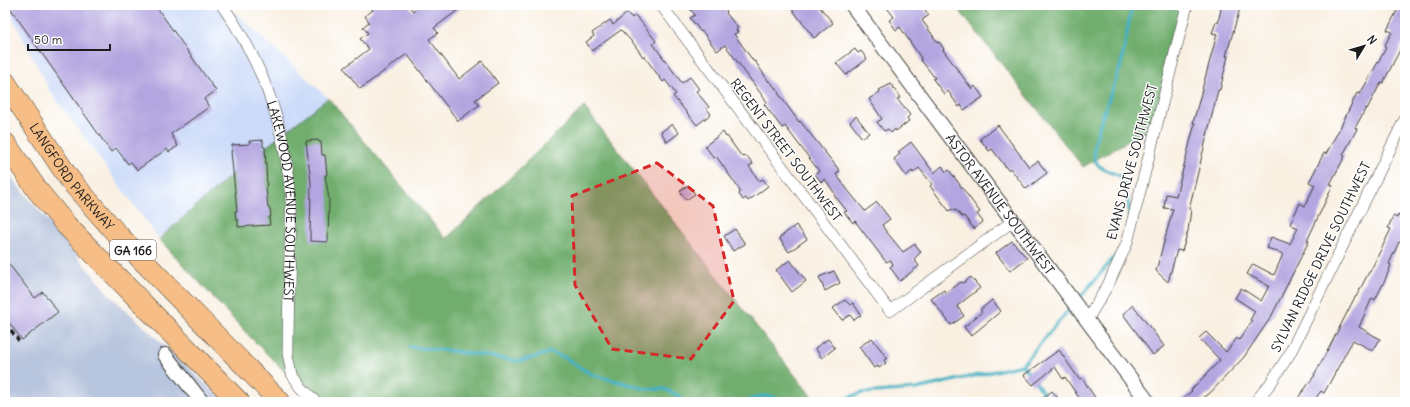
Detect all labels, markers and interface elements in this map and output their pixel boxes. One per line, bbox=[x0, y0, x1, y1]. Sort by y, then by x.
scale bar bbox=[28, 26, 110, 52]
north arrow bbox=[1344, 26, 1384, 66]
text: 50 m bbox=[34, 32, 63, 47]
text: N bbox=[1364, 33, 1380, 47]
street label: REGENT STREET SOUTHWEST bbox=[727, 75, 845, 225]
street label: EVANS DRIVE SOUTHWEST bbox=[1103, 82, 1161, 242]
street label: LAKEWOOD AVENUE SOUTHWEST bbox=[263, 98, 300, 303]
street label: LANGFORD PARKWAY bbox=[26, 120, 118, 234]
street label: ASTOR AVENUE SOUTHWEST bbox=[942, 130, 1058, 278]
street label: SYLVAN RIDGE DRIVE SOUTHWEST bbox=[1267, 159, 1375, 355]
road number: GA 166 bbox=[110, 240, 156, 260]

